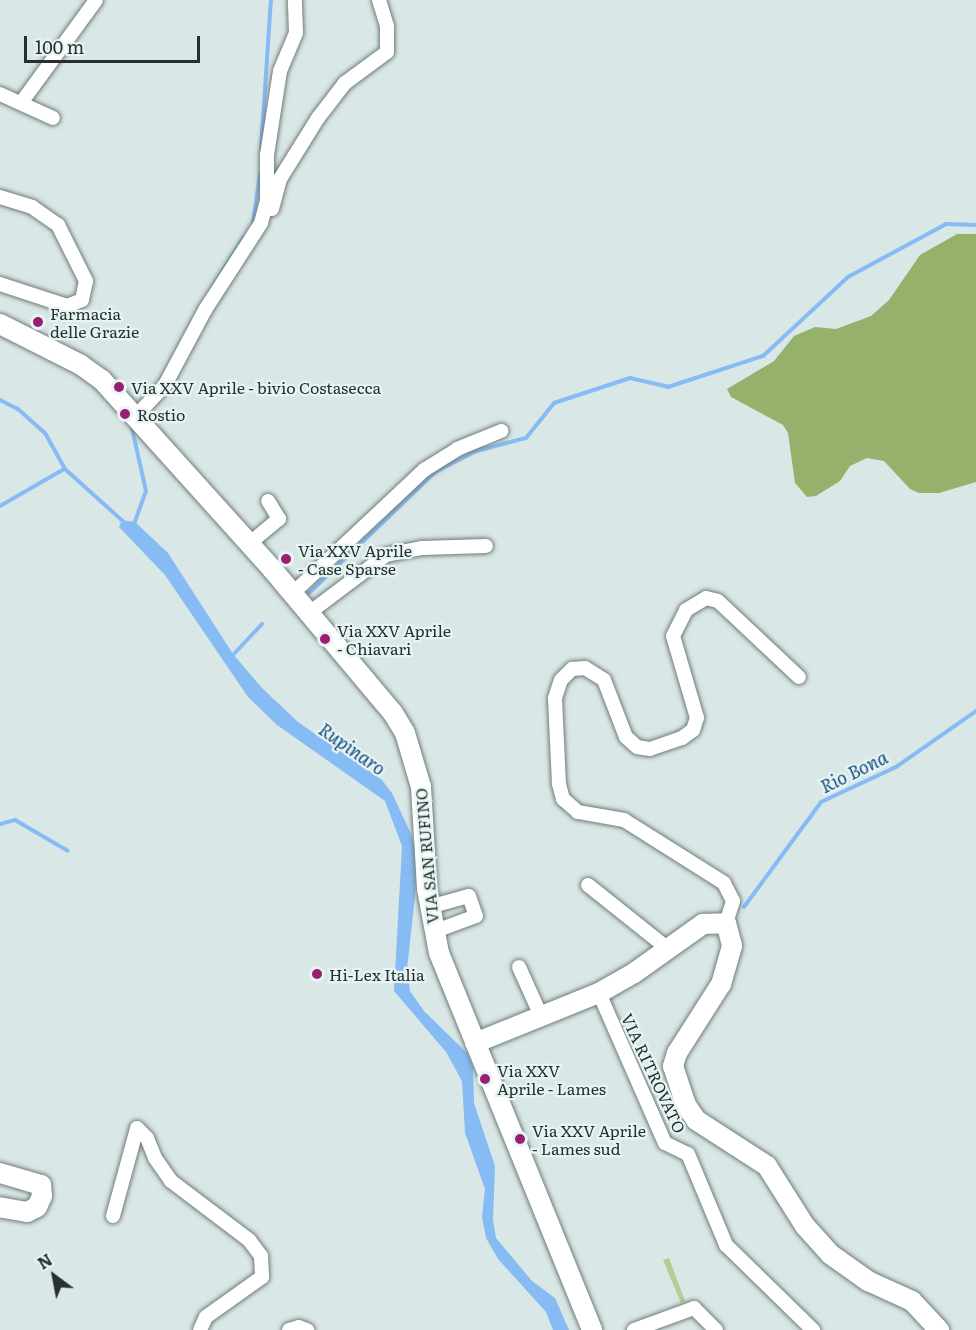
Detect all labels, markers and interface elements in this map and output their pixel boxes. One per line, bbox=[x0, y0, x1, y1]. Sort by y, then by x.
scale bar bbox=[27, 24, 202, 62]
text: 100 m bbox=[35, 33, 84, 60]
place label: Farmacia delle Grazie bbox=[50, 303, 139, 341]
marker: Farmacia delle Grazie bbox=[31, 315, 45, 329]
place label: Via XXV Aprile - bivio Costasecca bbox=[131, 377, 381, 397]
marker: Via XXV Aprile - bivio Costasecca bbox=[112, 380, 126, 394]
place label: Rostio bbox=[137, 404, 185, 424]
marker: Rostio bbox=[118, 407, 132, 421]
place label: Via XXV Aprile - Case Sparse bbox=[298, 540, 412, 578]
marker: Via XXV Aprile - Case Sparse bbox=[279, 552, 293, 566]
place label: Via XXV Aprile - Chiavari bbox=[337, 620, 451, 658]
marker: Via XXV Aprile - Chiavari bbox=[318, 632, 332, 646]
water label: Rupinaro bbox=[315, 718, 389, 780]
water label: Rio Bona bbox=[817, 746, 891, 798]
street label: VIA SAN RUFINO bbox=[410, 787, 442, 925]
place label: Hi-Lex Italia bbox=[329, 964, 425, 984]
marker: Hi-Lex Italia bbox=[310, 967, 324, 981]
street label: VIA RITROVATO bbox=[618, 1010, 690, 1136]
place label: Via XXV Aprile - Lames bbox=[497, 1060, 606, 1098]
marker: Via XXV Aprile - Lames bbox=[478, 1072, 492, 1086]
place label: Via XXV Aprile - Lames sud bbox=[532, 1120, 646, 1158]
marker: Via XXV Aprile - Lames sud bbox=[513, 1132, 527, 1146]
north arrow bbox=[24, 1246, 84, 1306]
text: N bbox=[32, 1247, 57, 1274]

